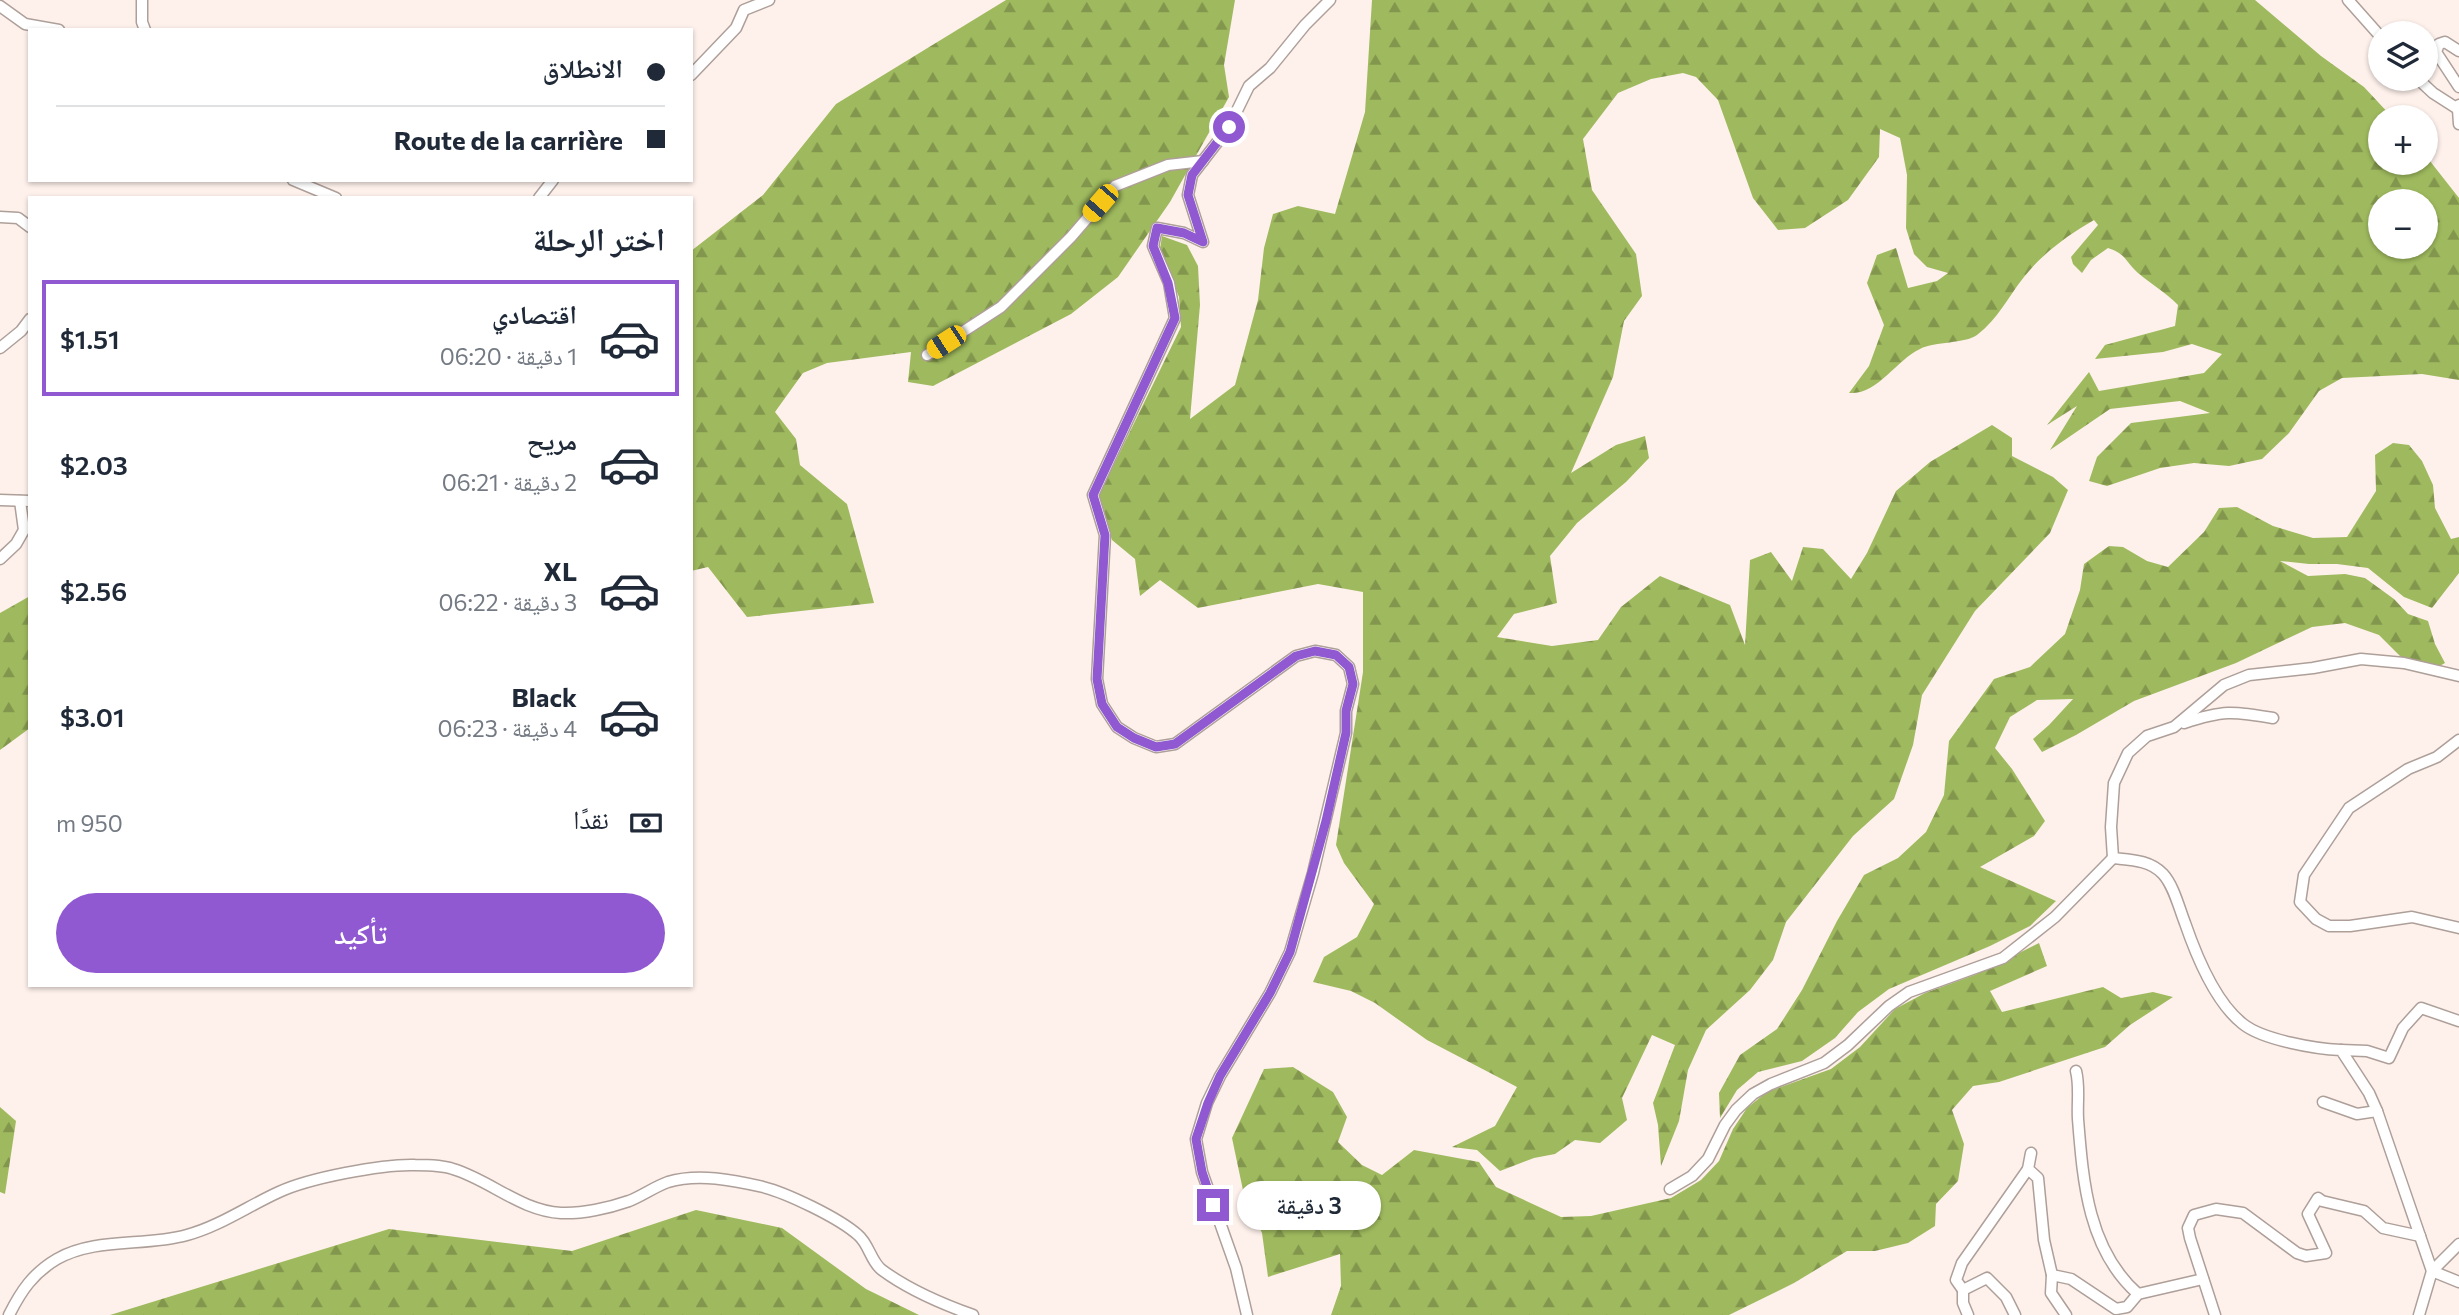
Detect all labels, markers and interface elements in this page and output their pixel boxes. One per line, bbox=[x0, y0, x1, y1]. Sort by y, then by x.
map controls bbox=[2368, 21, 2438, 259]
button: layers bbox=[2368, 21, 2438, 91]
text: الانطلاق bbox=[543, 52, 623, 83]
button: + bbox=[2368, 105, 2438, 175]
route start bbox=[1213, 111, 1245, 143]
text: Route de la carrière bbox=[394, 124, 623, 155]
car bbox=[1079, 180, 1122, 226]
button: − bbox=[2368, 189, 2438, 259]
text: اختر الرحلة bbox=[533, 218, 665, 258]
text: اقتصادي bbox=[492, 298, 577, 329]
icon: car bbox=[598, 307, 661, 370]
car bbox=[923, 322, 970, 362]
text: $1.51 bbox=[60, 323, 120, 354]
text: 1 دقيقة · 06:20 bbox=[440, 342, 577, 370]
text: مريح bbox=[527, 424, 577, 455]
icon: car bbox=[598, 433, 661, 496]
text: $2.03 bbox=[60, 449, 128, 480]
text: 2 دقيقة · 06:21 bbox=[442, 468, 577, 496]
text: XL bbox=[543, 555, 577, 586]
icon: car bbox=[598, 559, 661, 622]
text: $2.56 bbox=[60, 575, 127, 606]
text: 3 دقيقة · 06:22 bbox=[439, 588, 577, 616]
text: Black bbox=[511, 681, 577, 712]
icon: car bbox=[598, 685, 661, 748]
text: $3.01 bbox=[60, 701, 124, 732]
text: 4 دقيقة · 06:23 bbox=[438, 714, 577, 742]
text: نقدًا bbox=[573, 803, 609, 834]
icon: cash bbox=[627, 804, 665, 842]
text: 950 m bbox=[56, 809, 123, 837]
button: تأكيد bbox=[56, 893, 665, 973]
callout: 3 دقيقة bbox=[1238, 1180, 1381, 1230]
route end bbox=[1197, 1189, 1229, 1221]
text: 3 دقيقة bbox=[1276, 1191, 1342, 1219]

